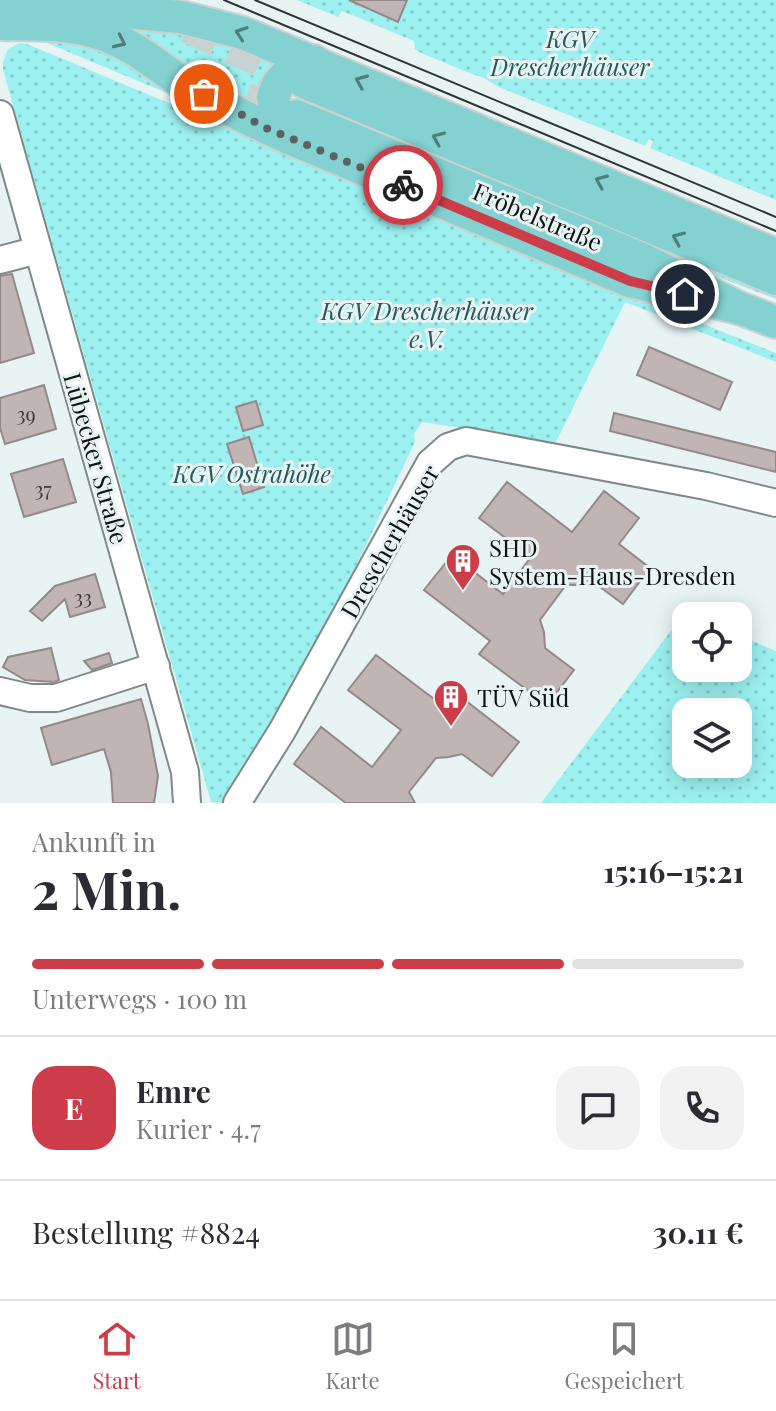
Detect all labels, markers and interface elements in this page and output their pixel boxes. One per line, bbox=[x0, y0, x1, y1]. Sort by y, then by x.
park label: KGV Drescherhäuser bbox=[489, 22, 650, 82]
one-way arrow bbox=[235, 26, 249, 42]
one-way arrow bbox=[112, 32, 126, 48]
pin bbox=[170, 60, 238, 128]
icon: bag bbox=[182, 72, 226, 116]
one-way arrow bbox=[355, 74, 369, 90]
one-way arrow bbox=[432, 132, 446, 148]
courier bbox=[363, 145, 443, 225]
icon: bike bbox=[381, 163, 425, 207]
street label: Fröbelstraße bbox=[468, 174, 608, 258]
one-way arrow bbox=[595, 174, 609, 190]
one-way arrow bbox=[672, 232, 686, 248]
pin bbox=[651, 260, 719, 328]
icon: home bbox=[663, 272, 707, 316]
park label: KGV Drescherhäuser e.V. bbox=[320, 294, 534, 354]
street label: Lübecker Straße bbox=[57, 369, 137, 547]
house number: 39 bbox=[16, 400, 36, 427]
park label: KGV Ostrahöhe bbox=[172, 457, 331, 489]
street label: Drescherhäuser bbox=[332, 458, 446, 624]
house number: 37 bbox=[34, 475, 52, 502]
place label: SHD System-Haus-Dresden bbox=[489, 531, 736, 591]
building icon: SHD System-Haus-Dresden bbox=[444, 542, 482, 592]
house number: 33 bbox=[74, 583, 92, 610]
map controls bbox=[672, 602, 752, 778]
button: locate bbox=[672, 602, 752, 682]
building icon: TÜV Süd bbox=[432, 678, 470, 728]
place label: TÜV Süd bbox=[477, 681, 569, 713]
button: layers bbox=[672, 698, 752, 778]
text: Ankunft in bbox=[32, 824, 156, 859]
text: 15:16–15:21 bbox=[603, 851, 744, 891]
text: 2 Min. bbox=[32, 854, 181, 923]
text: Unterwegs · 100 m bbox=[32, 981, 247, 1016]
button: chat bbox=[556, 1066, 640, 1150]
button: phone bbox=[660, 1066, 744, 1150]
text: Emre bbox=[136, 1071, 211, 1111]
text: E bbox=[64, 1088, 84, 1128]
text: Kurier · 4.7 bbox=[136, 1111, 261, 1146]
text: Bestellung #8824 bbox=[32, 1212, 260, 1252]
text: 30.11 € bbox=[653, 1212, 744, 1252]
tab: Start bbox=[92, 1317, 141, 1395]
tab: Karte bbox=[325, 1317, 380, 1395]
tab: Gespeichert bbox=[564, 1317, 684, 1395]

